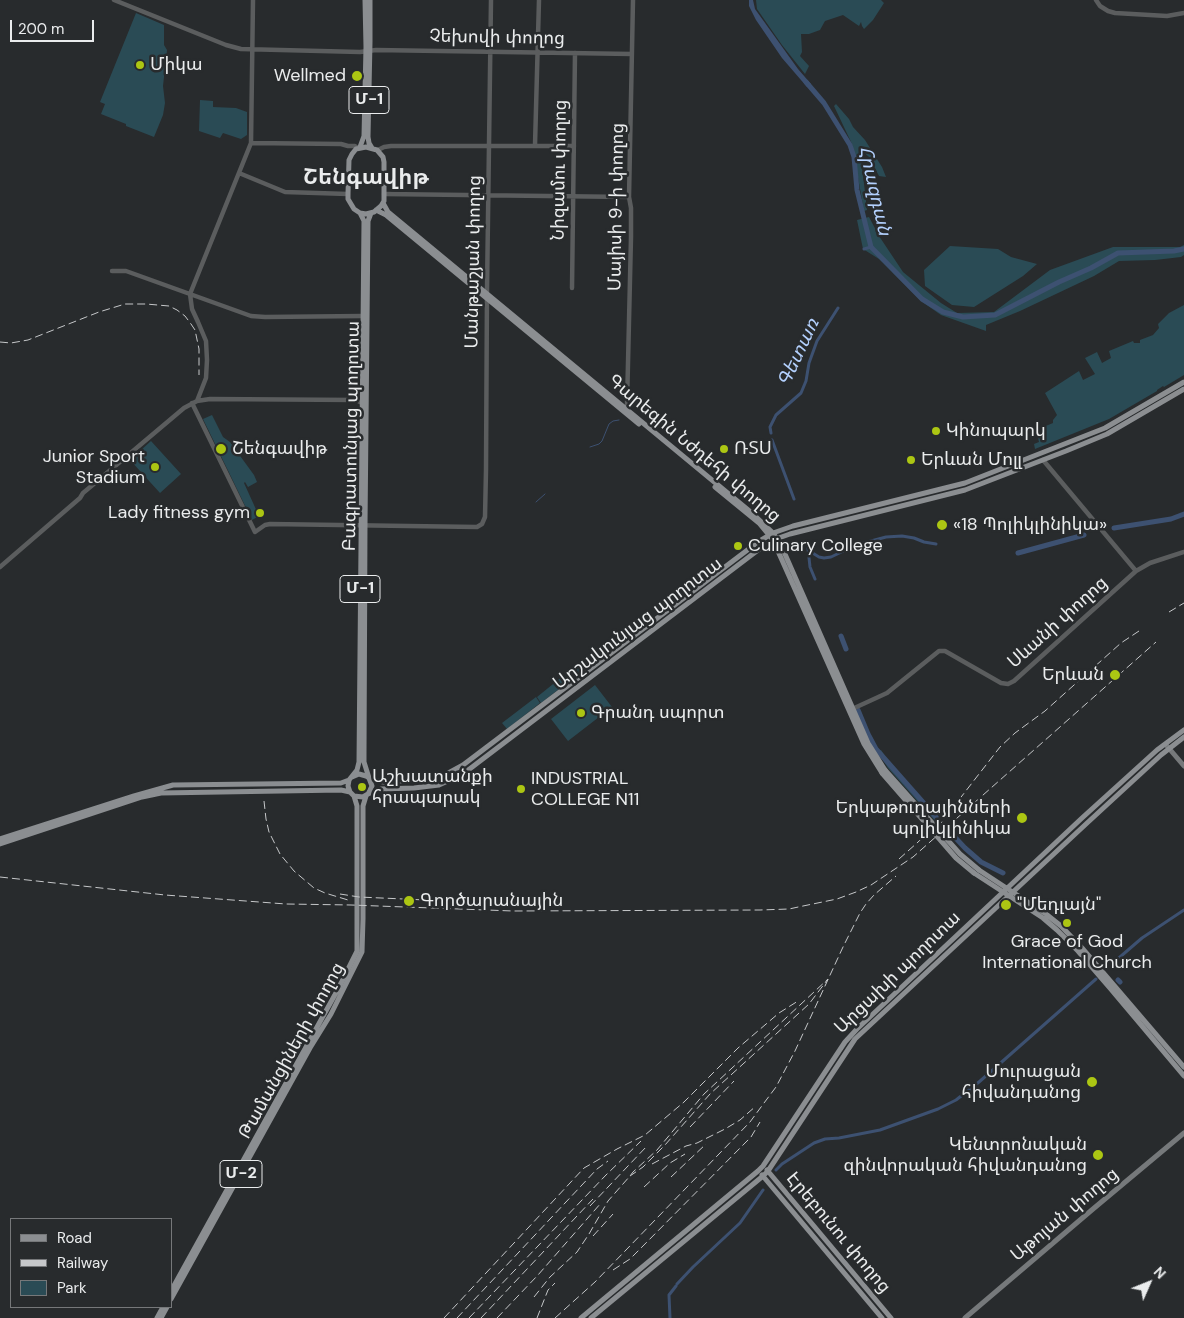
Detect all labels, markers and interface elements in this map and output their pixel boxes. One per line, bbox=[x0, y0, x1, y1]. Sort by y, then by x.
scale bar bbox=[12, 10, 96, 42]
text: 200 m bbox=[18, 19, 64, 39]
street label: Չեխովի փողոց bbox=[429, 26, 565, 50]
place label: Միկա bbox=[150, 54, 203, 76]
marker: Միկա bbox=[134, 59, 146, 71]
place label: Wellmed bbox=[274, 65, 346, 87]
marker: Wellmed bbox=[350, 69, 364, 83]
road number: Մ-1 bbox=[349, 86, 389, 114]
street label: Նիզամու փողոց bbox=[548, 99, 572, 241]
street label: Մայիսի 9-ի փողոց bbox=[605, 123, 629, 291]
water label: Հրազդան bbox=[853, 144, 895, 238]
district label: Շենգավիթ bbox=[303, 165, 429, 191]
street label: Մանթաշյան փողոց bbox=[462, 175, 486, 349]
water label: Գետառ bbox=[773, 315, 825, 391]
street label: Բագրատունյաց պողոտա bbox=[339, 321, 365, 551]
street label: Գարեգին Նժդեհի փողոց bbox=[603, 370, 785, 528]
place label: Կինոպարկ bbox=[946, 420, 1046, 442]
marker: Կինոպարկ bbox=[930, 425, 942, 437]
place label: Շենգավիթ bbox=[232, 438, 327, 460]
place label: ՌՏՍ bbox=[734, 438, 772, 460]
marker: Շենգավիթ bbox=[214, 442, 228, 456]
marker: ՌՏՍ bbox=[718, 443, 730, 455]
place label: Junior Sport Stadium bbox=[43, 446, 145, 488]
place label: Երևան Մոլլ bbox=[921, 449, 1022, 471]
marker: Երևան Մոլլ bbox=[905, 454, 917, 466]
marker: Junior Sport Stadium bbox=[149, 461, 161, 473]
place label: Lady fitness gym bbox=[108, 502, 250, 524]
marker: Lady fitness gym bbox=[254, 507, 266, 519]
place label: «18 Պոլիկլինիկա» bbox=[953, 514, 1107, 536]
marker: «18 Պոլիկլինիկա» bbox=[935, 518, 949, 532]
place label: Culinary College bbox=[748, 535, 883, 557]
marker: Culinary College bbox=[732, 540, 744, 552]
street label: Արշակունյաց պողոտա bbox=[549, 553, 727, 695]
street label: Սևանի փողոց bbox=[1004, 573, 1112, 673]
road number: Մ-1 bbox=[340, 576, 380, 602]
place label: Երևան bbox=[1042, 664, 1104, 686]
marker: Երևան bbox=[1108, 668, 1122, 682]
place label: Գրանդ սպորտ bbox=[591, 702, 725, 724]
marker: Գրանդ սպորտ bbox=[575, 707, 587, 719]
place label: Աշխատանքի հրապարակ bbox=[372, 766, 493, 809]
place label: INDUSTRIAL COLLEGE N11 bbox=[531, 768, 639, 811]
marker: Աշխատանքի հրապարակ bbox=[356, 781, 368, 793]
marker: INDUSTRIAL COLLEGE N11 bbox=[515, 783, 527, 795]
place label: Երկաթուղայինների պոլիկլինիկա bbox=[835, 797, 1011, 840]
marker: Երկաթուղայինների պոլիկլինիկա bbox=[1015, 811, 1029, 825]
place label: Գործարանային bbox=[420, 890, 563, 912]
marker: Գործարանային bbox=[402, 894, 416, 908]
place label: "Մեդլայն" bbox=[1017, 894, 1101, 916]
marker: "Մեդլայն" bbox=[999, 898, 1013, 912]
street label: Արցախի պողոտա bbox=[830, 907, 966, 1039]
marker: Grace of God International Church bbox=[1061, 917, 1073, 929]
place label: Grace of God International Church bbox=[982, 931, 1152, 974]
street label: Թամանցիների փողոց bbox=[235, 959, 349, 1143]
place label: Մուրացան հիվանդանոց bbox=[962, 1061, 1081, 1104]
marker: Մուրացան հիվանդանոց bbox=[1085, 1075, 1099, 1089]
place label: Կենտրոնական զինվորական հիվանդանոց bbox=[844, 1134, 1087, 1176]
marker: Կենտրոնական զինվորական հիվանդանոց bbox=[1091, 1148, 1105, 1162]
road number: Մ-2 bbox=[220, 1160, 262, 1188]
street label: Աթոյան փողոց bbox=[1007, 1164, 1123, 1266]
street label: Էրեբունու փողոց bbox=[781, 1168, 895, 1298]
legend bbox=[10, 1218, 172, 1308]
text: Road bbox=[57, 1228, 92, 1248]
text: Railway bbox=[57, 1253, 108, 1273]
north arrow bbox=[1124, 1258, 1174, 1308]
text: N bbox=[1150, 1263, 1170, 1283]
text: Park bbox=[57, 1278, 87, 1298]

